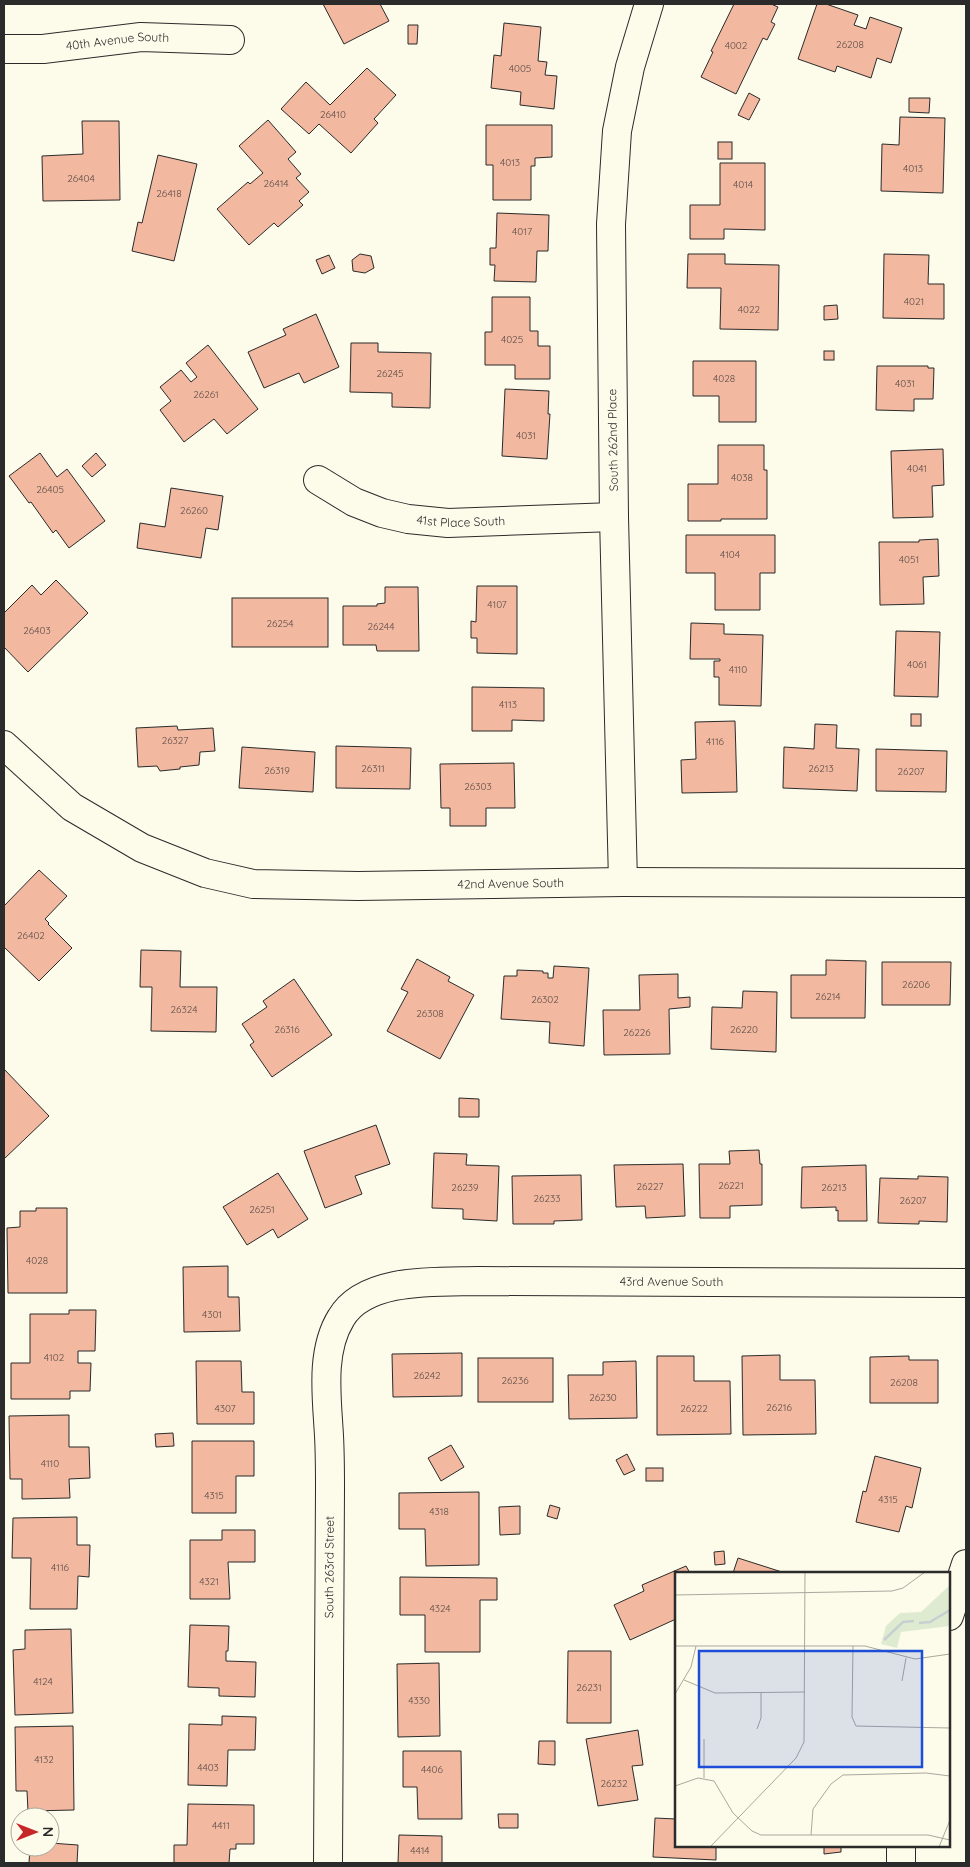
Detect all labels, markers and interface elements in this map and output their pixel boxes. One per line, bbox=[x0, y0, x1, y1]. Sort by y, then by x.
street label: 40th Avenue South bbox=[65, 29, 169, 53]
house number: 26208 bbox=[836, 38, 864, 51]
house number: 4002 bbox=[725, 39, 748, 52]
house number: 4005 bbox=[509, 62, 531, 75]
house number: 26410 bbox=[320, 108, 346, 121]
house number: 4013 bbox=[500, 156, 520, 169]
house number: 4013 bbox=[903, 162, 923, 175]
house number: 26404 bbox=[67, 172, 95, 185]
house number: 26414 bbox=[263, 177, 289, 190]
house number: 4014 bbox=[733, 178, 753, 191]
house number: 26418 bbox=[156, 187, 182, 200]
house number: 4017 bbox=[512, 225, 532, 238]
house number: 4021 bbox=[904, 295, 924, 308]
house number: 4022 bbox=[738, 303, 761, 316]
house number: 4025 bbox=[501, 333, 523, 346]
house number: 26245 bbox=[376, 367, 404, 380]
house number: 4028 bbox=[713, 372, 735, 385]
house number: 4031 bbox=[895, 377, 915, 390]
house number: 26261 bbox=[193, 388, 219, 401]
street label: South 262nd Place bbox=[604, 388, 621, 491]
house number: 4031 bbox=[516, 429, 536, 442]
house number: 4041 bbox=[907, 462, 927, 475]
house number: 4038 bbox=[731, 471, 753, 484]
house number: 26405 bbox=[36, 483, 64, 496]
house number: 26260 bbox=[180, 504, 208, 517]
street label: 41st Place South bbox=[416, 512, 506, 530]
house number: 4104 bbox=[720, 548, 740, 561]
house number: 4051 bbox=[899, 553, 919, 566]
house number: 4107 bbox=[487, 598, 507, 611]
house number: 26254 bbox=[266, 617, 294, 630]
house number: 26244 bbox=[368, 620, 394, 633]
house number: 26403 bbox=[23, 624, 51, 637]
house number: 4061 bbox=[907, 658, 927, 671]
house number: 4110 bbox=[729, 663, 747, 676]
house number: 4113 bbox=[499, 698, 517, 711]
house number: 26327 bbox=[162, 734, 188, 747]
house number: 4116 bbox=[706, 735, 725, 748]
house number: 26311 bbox=[361, 762, 385, 775]
house number: 26213 bbox=[808, 762, 834, 775]
house number: 26319 bbox=[264, 764, 290, 777]
house number: 26207 bbox=[898, 765, 925, 778]
house number: 26303 bbox=[464, 780, 492, 793]
street label: 42nd Avenue South bbox=[457, 875, 564, 891]
house number: 26402 bbox=[17, 929, 45, 942]
house number: 26206 bbox=[902, 978, 931, 991]
house number: 26214 bbox=[815, 990, 841, 1003]
house number: 26302 bbox=[531, 993, 559, 1006]
house number: 26324 bbox=[171, 1003, 197, 1016]
house number: 26308 bbox=[416, 1007, 444, 1020]
house number: 26316 bbox=[274, 1023, 300, 1036]
house number: 26220 bbox=[730, 1023, 758, 1036]
house number: 26226 bbox=[623, 1026, 651, 1039]
house number: 26221 bbox=[718, 1179, 744, 1192]
house number: 26227 bbox=[637, 1180, 663, 1193]
house number: 26239 bbox=[451, 1181, 479, 1194]
house number: 26213 bbox=[821, 1181, 847, 1194]
house number: 26233 bbox=[534, 1192, 560, 1205]
house number: 26207 bbox=[900, 1194, 927, 1207]
house number: 26251 bbox=[249, 1203, 275, 1216]
house number: 4028 bbox=[26, 1254, 48, 1267]
street label: 43rd Avenue South bbox=[620, 1274, 723, 1289]
house number: 4301 bbox=[202, 1308, 222, 1321]
house number: 4102 bbox=[44, 1351, 65, 1364]
house number: 26242 bbox=[413, 1369, 441, 1382]
house number: 26236 bbox=[501, 1374, 529, 1387]
house number: 26208 bbox=[890, 1376, 918, 1389]
house number: 26230 bbox=[589, 1391, 617, 1404]
house number: 26216 bbox=[766, 1401, 792, 1414]
house number: 4307 bbox=[214, 1402, 236, 1415]
house number: 26222 bbox=[680, 1402, 708, 1415]
house number: 4110 bbox=[41, 1457, 59, 1470]
house number: 4315 bbox=[204, 1489, 224, 1502]
house number: 4315 bbox=[878, 1493, 898, 1506]
house number: 4318 bbox=[429, 1505, 449, 1518]
street label: South 263rd Street bbox=[321, 1516, 337, 1618]
house number: 4116 bbox=[51, 1561, 70, 1574]
inset map bbox=[675, 1572, 950, 1847]
house number: 4321 bbox=[199, 1575, 219, 1588]
house number: 4324 bbox=[429, 1602, 451, 1615]
house number: 4124 bbox=[33, 1675, 53, 1688]
house number: 26231 bbox=[576, 1681, 602, 1694]
house number: 4330 bbox=[408, 1694, 430, 1707]
house number: 4132 bbox=[34, 1753, 54, 1766]
house number: 4403 bbox=[197, 1761, 219, 1774]
house number: 4406 bbox=[421, 1763, 444, 1776]
house number: 26232 bbox=[600, 1777, 628, 1790]
north arrow bbox=[10, 1807, 60, 1857]
house number: 4411 bbox=[212, 1819, 230, 1832]
text: N bbox=[39, 1827, 57, 1837]
house number: 4414 bbox=[410, 1844, 430, 1857]

